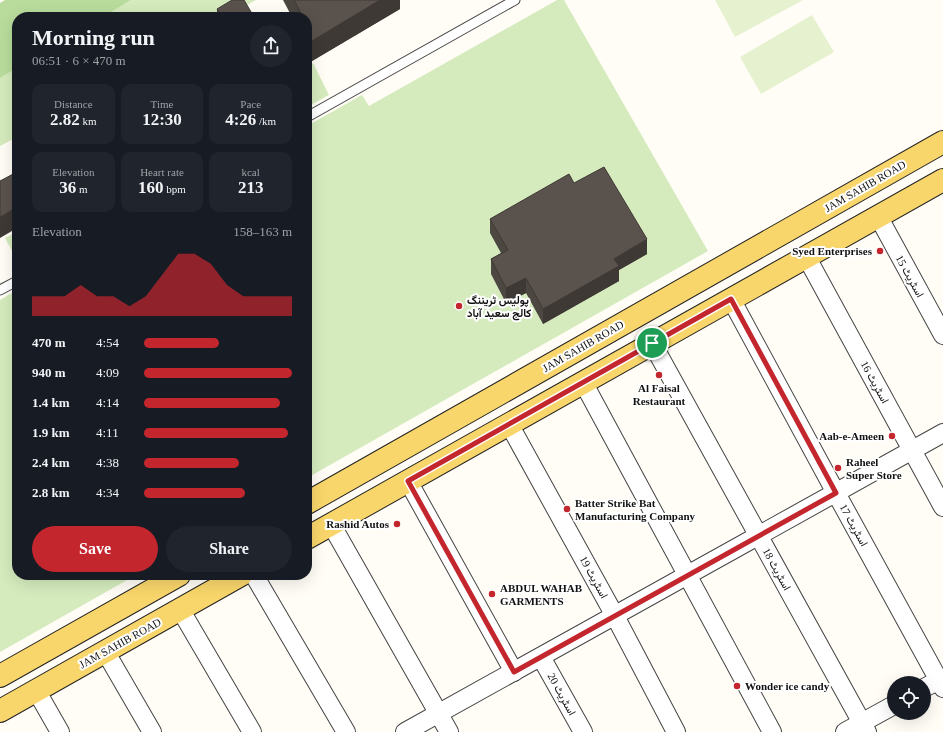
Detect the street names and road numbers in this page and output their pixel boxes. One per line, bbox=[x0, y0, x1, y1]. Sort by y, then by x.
street label: JAM SAHIB ROAD bbox=[822, 158, 908, 214]
street label: اسٹریٹ 15 bbox=[893, 253, 927, 300]
street label: JAM SAHIB ROAD bbox=[540, 318, 626, 374]
street label: اسٹریٹ 16 bbox=[858, 359, 892, 406]
street label: اسٹریٹ 17 bbox=[837, 502, 871, 549]
street label: اسٹریٹ 18 bbox=[760, 546, 794, 593]
street label: اسٹریٹ 19 bbox=[577, 554, 611, 601]
street label: JAM SAHIB ROAD bbox=[77, 616, 163, 670]
street label: اسٹریٹ 20 bbox=[545, 671, 579, 718]

